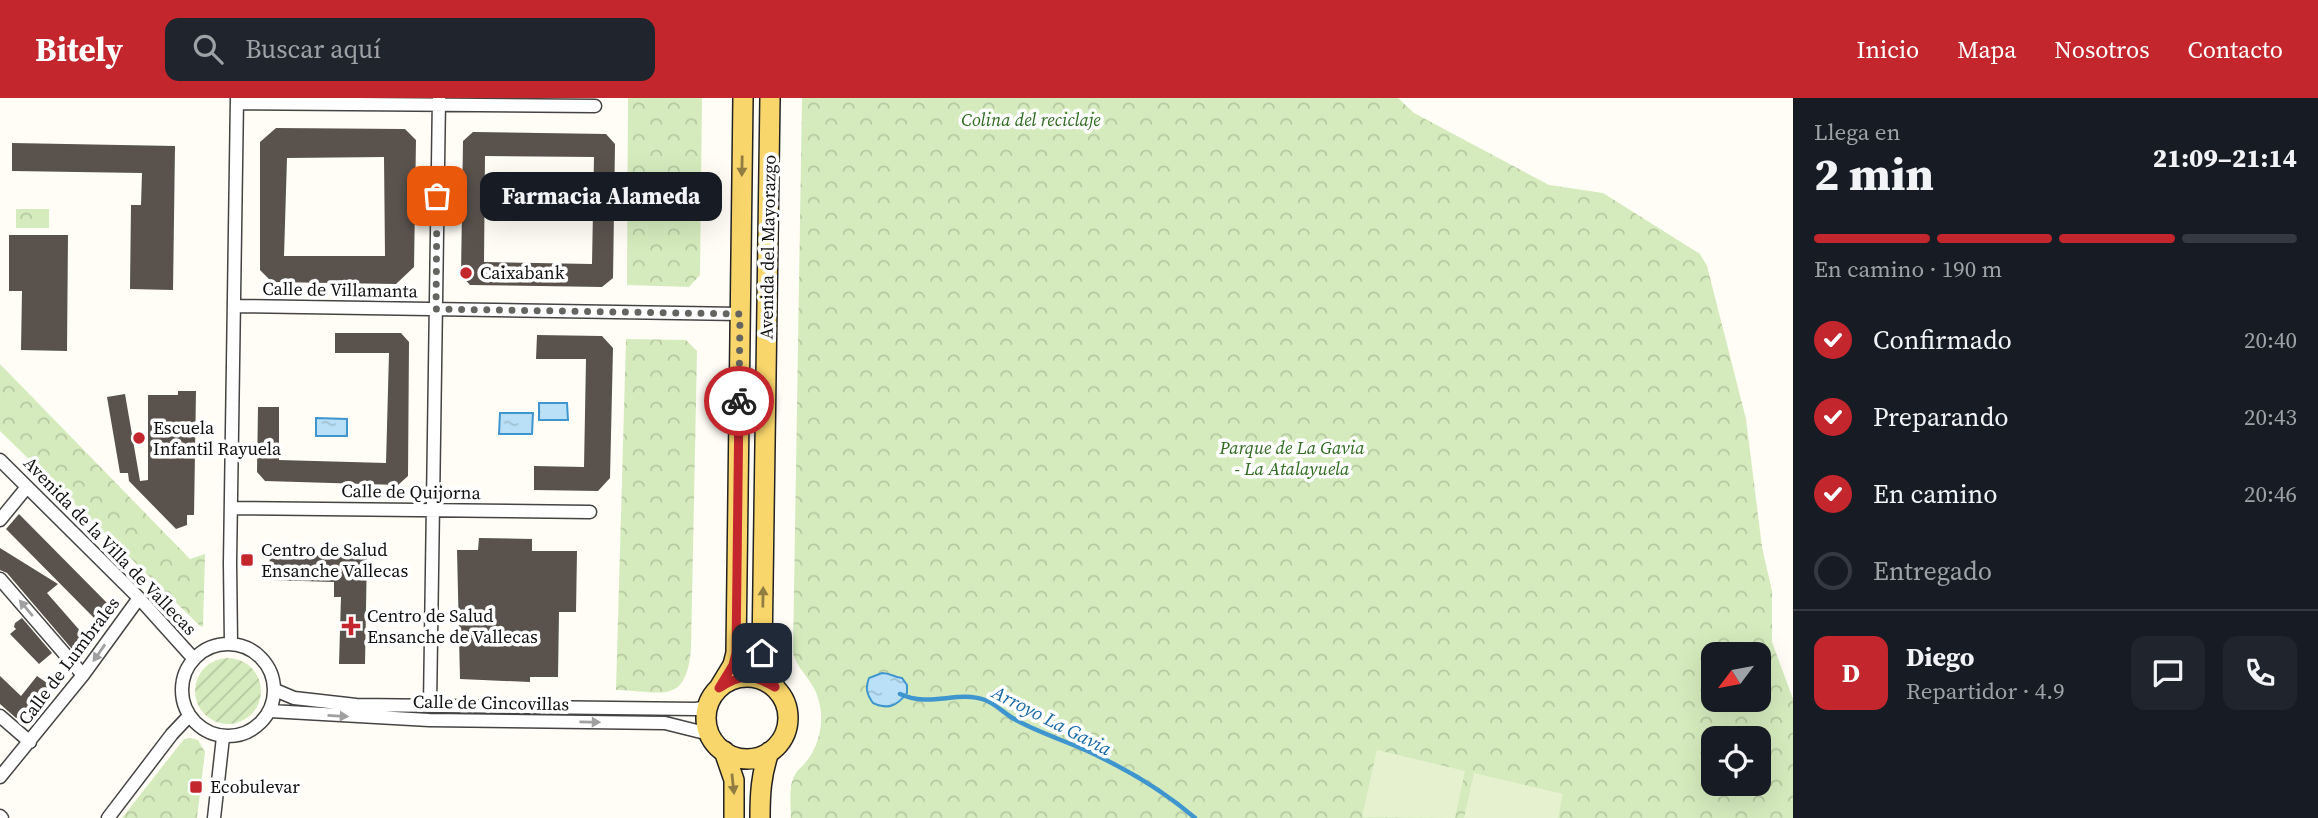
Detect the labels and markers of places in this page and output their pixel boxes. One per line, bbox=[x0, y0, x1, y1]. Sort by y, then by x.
pin bbox=[407, 166, 467, 226]
callout: Farmacia Alameda bbox=[479, 172, 720, 220]
place label: Caixabank bbox=[480, 260, 565, 285]
marker: Caixabank bbox=[458, 265, 474, 281]
place label: Escuela Infantil Rayuela bbox=[153, 415, 282, 461]
marker: Escuela Infantil Rayuela bbox=[131, 430, 147, 446]
place label: Centro de Salud Ensanche Vallecas bbox=[261, 537, 408, 583]
marker: Centro de Salud Ensanche Vallecas bbox=[239, 552, 255, 568]
place label: Centro de Salud Ensanche de Vallecas bbox=[367, 603, 538, 649]
marker: Centro de Salud Ensanche de Vallecas bbox=[341, 616, 361, 636]
pin bbox=[732, 623, 792, 683]
place label: Ecobulevar bbox=[210, 774, 300, 799]
marker: Ecobulevar bbox=[188, 779, 204, 795]

